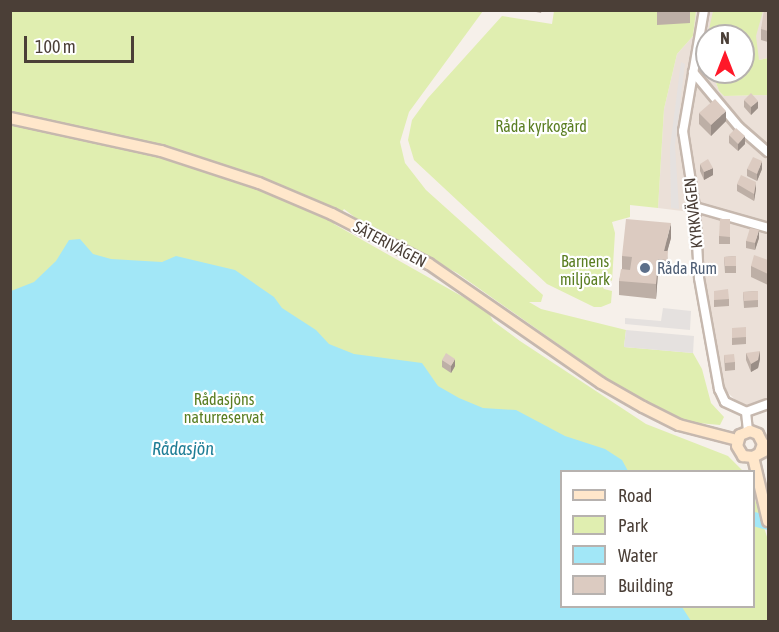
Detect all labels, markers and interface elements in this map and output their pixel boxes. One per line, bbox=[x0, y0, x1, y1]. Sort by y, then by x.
scale bar bbox=[27, 24, 136, 62]
north arrow bbox=[695, 24, 755, 84]
text: N bbox=[720, 29, 730, 47]
text: 100 m bbox=[35, 36, 76, 57]
park label: Råda kyrkogård bbox=[495, 116, 587, 136]
street label: KYRKVÄGEN bbox=[680, 177, 706, 249]
street label: SÄTERIVÄGEN bbox=[350, 217, 430, 271]
park label: Barnens miljöark bbox=[560, 251, 610, 289]
place label: Råda Rum bbox=[657, 258, 717, 278]
marker: Råda Rum bbox=[638, 261, 652, 275]
park label: Rådasjöns naturreservat bbox=[184, 389, 264, 427]
water label: Rådasjön bbox=[152, 438, 214, 460]
legend bbox=[560, 470, 755, 608]
text: Road bbox=[618, 485, 652, 506]
text: Park bbox=[618, 515, 648, 536]
text: Water bbox=[618, 545, 657, 566]
text: Building bbox=[618, 575, 673, 596]

